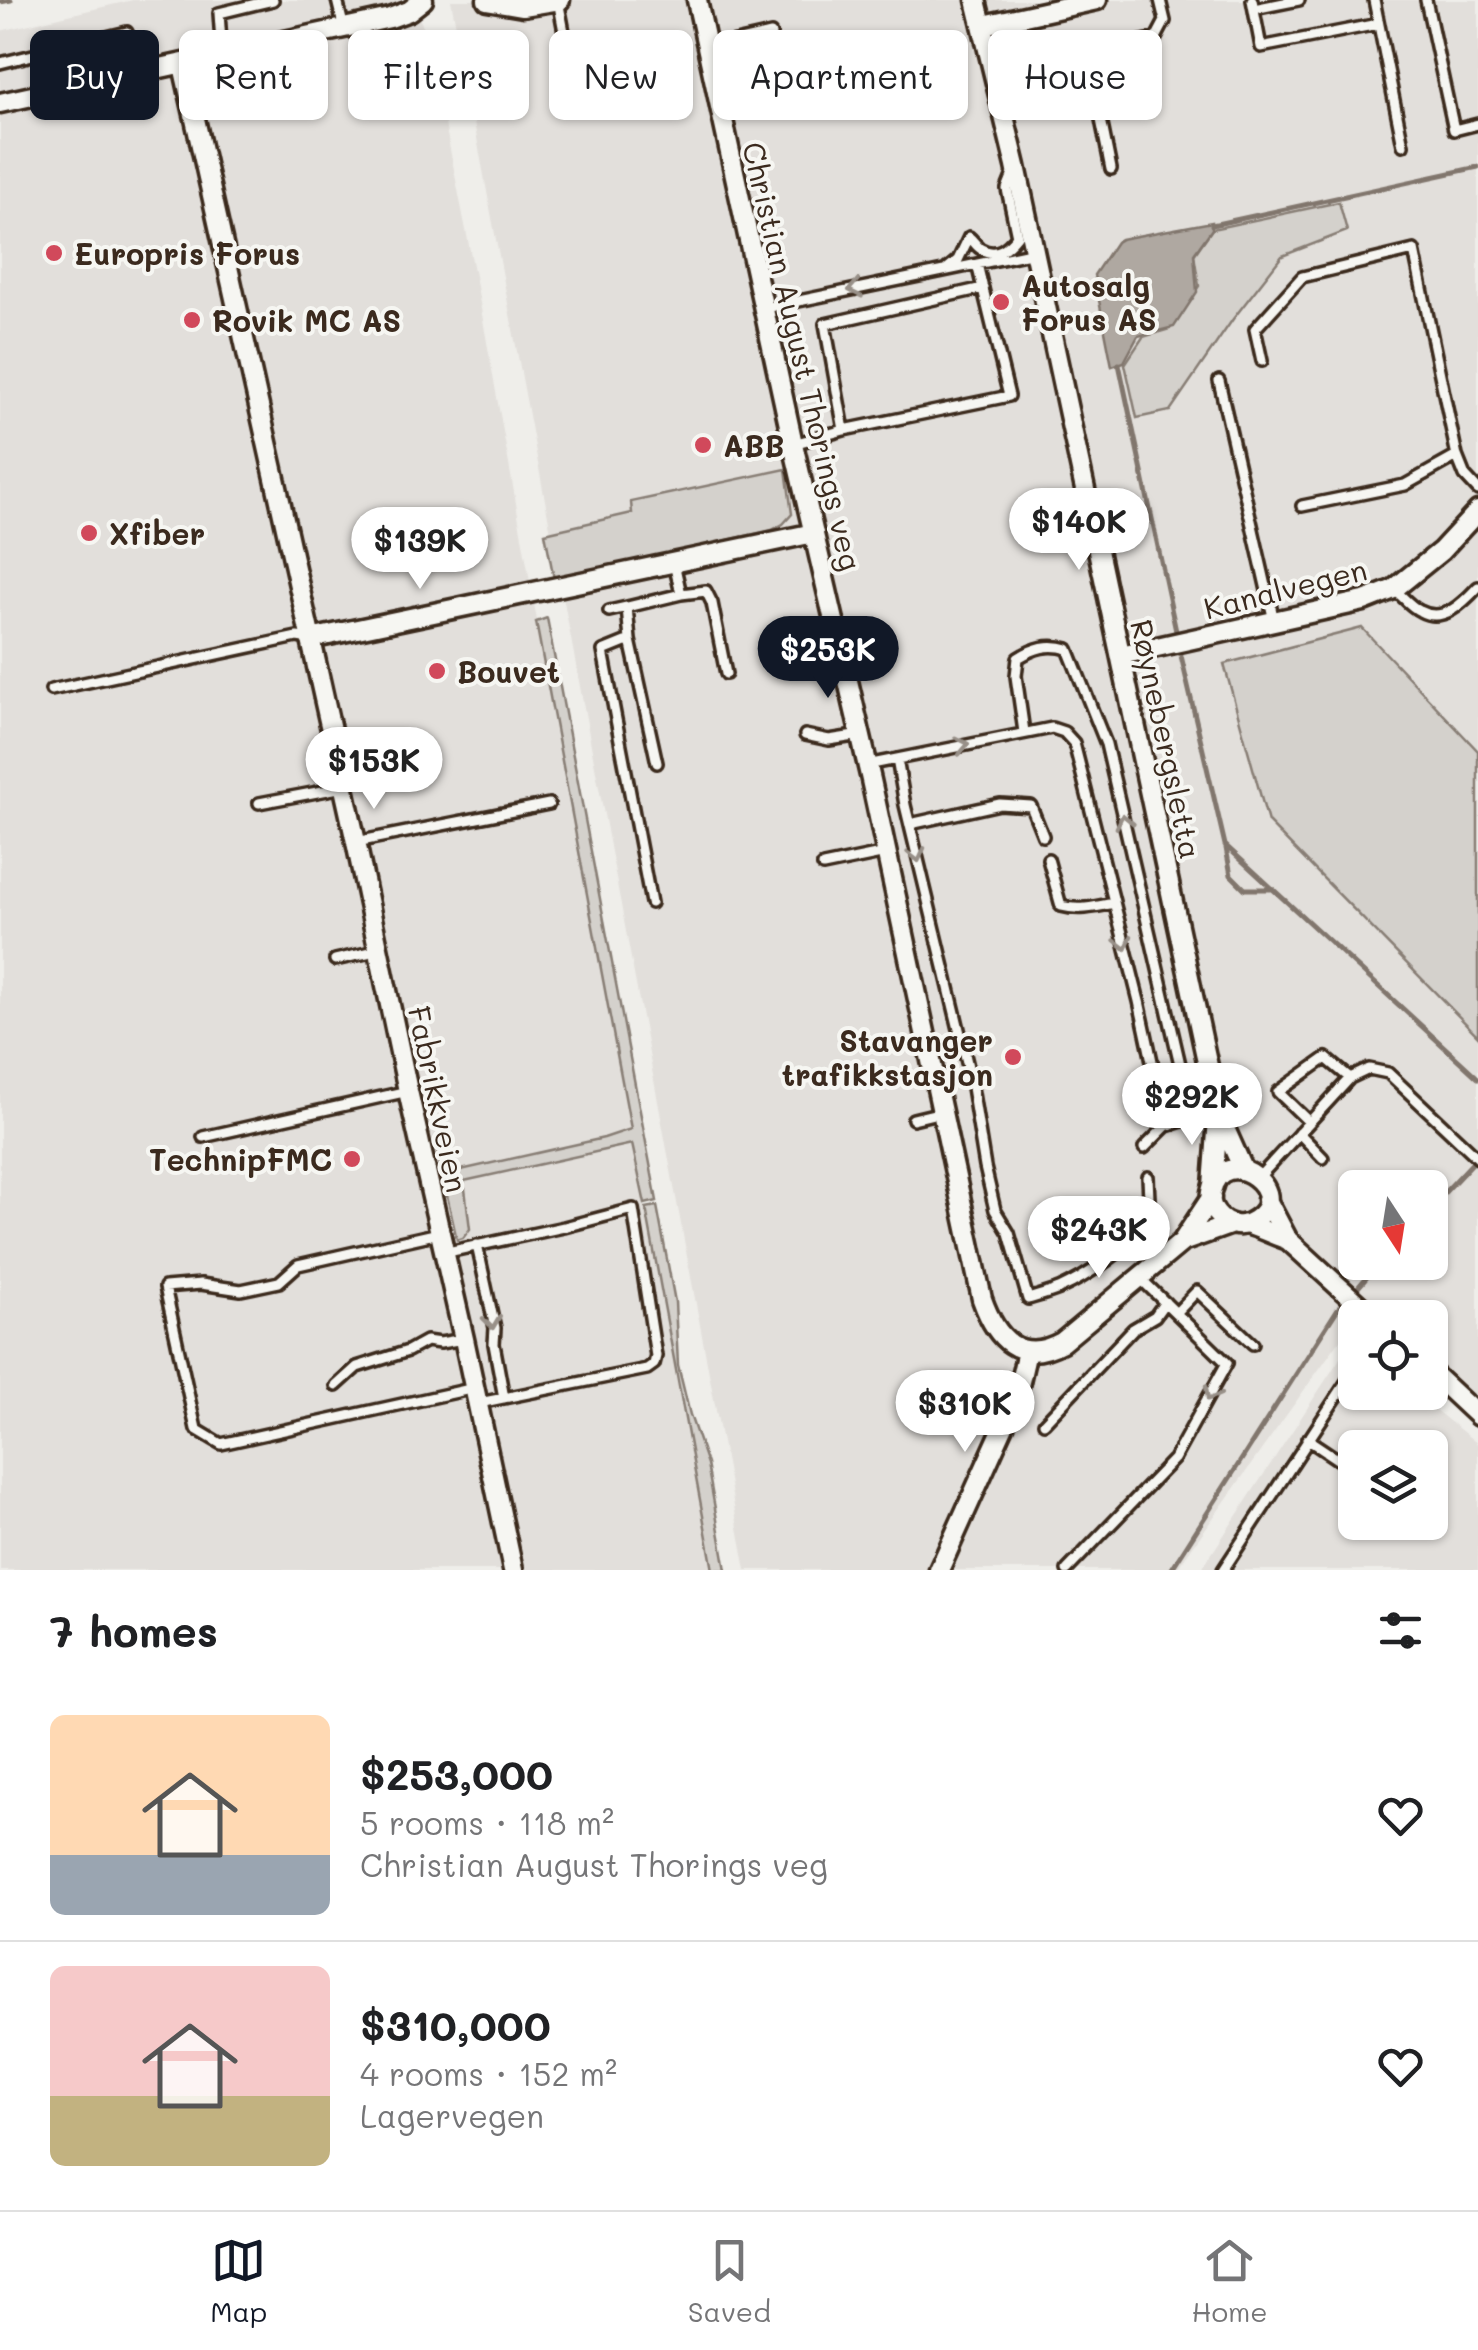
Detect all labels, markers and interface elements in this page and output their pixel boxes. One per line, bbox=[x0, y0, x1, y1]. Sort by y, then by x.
chip: Buy bbox=[30, 30, 159, 120]
chip: Rent bbox=[179, 30, 328, 120]
chip: Filters bbox=[348, 30, 529, 120]
chip: New bbox=[549, 30, 693, 120]
chip: Apartment bbox=[713, 30, 968, 120]
chip: House bbox=[988, 30, 1162, 120]
street label: Christian August Thorings veg bbox=[734, 138, 872, 574]
place label: Europris Forus bbox=[74, 233, 300, 273]
marker: Europris Forus bbox=[43, 242, 65, 264]
place label: Autosalg Forus AS bbox=[1021, 265, 1157, 339]
one-way arrow bbox=[847, 278, 864, 299]
marker: Autosalg Forus AS bbox=[990, 291, 1012, 313]
place label: Rovik MC AS bbox=[212, 300, 401, 340]
marker: Rovik MC AS bbox=[181, 309, 203, 331]
place label: ABB bbox=[723, 425, 784, 465]
marker: ABB bbox=[692, 434, 714, 456]
pin: $140K bbox=[1009, 488, 1149, 573]
text: $140K bbox=[1031, 499, 1127, 541]
pin: $139K bbox=[350, 507, 490, 592]
place label: Xfiber bbox=[109, 513, 205, 553]
text: $139K bbox=[373, 518, 467, 560]
marker: Xfiber bbox=[78, 522, 100, 544]
street label: Kanalvegen bbox=[1199, 548, 1371, 628]
pin: $253K bbox=[758, 616, 898, 701]
street label: Røynebergsletta bbox=[1122, 616, 1212, 862]
text: $253K bbox=[780, 627, 876, 669]
place label: Bouvet bbox=[457, 651, 560, 691]
marker: Bouvet bbox=[426, 660, 448, 682]
pin: $153K bbox=[304, 727, 444, 812]
one-way arrow bbox=[954, 736, 971, 757]
text: $153K bbox=[328, 738, 420, 780]
one-way arrow bbox=[1115, 813, 1136, 830]
one-way arrow bbox=[905, 846, 926, 863]
one-way arrow bbox=[1112, 934, 1133, 951]
street label: Fabrikkveien bbox=[400, 1002, 478, 1196]
place label: Stavanger trafikkstasjon bbox=[782, 1020, 993, 1094]
marker: Stavanger trafikkstasjon bbox=[1002, 1046, 1024, 1068]
pin: $292K bbox=[1122, 1063, 1262, 1148]
text: $292K bbox=[1144, 1074, 1240, 1116]
place label: TechnipFMC bbox=[149, 1139, 332, 1179]
marker: TechnipFMC bbox=[341, 1148, 363, 1170]
north arrow bbox=[1338, 1170, 1448, 1280]
map controls bbox=[1338, 1170, 1448, 1540]
pin: $243K bbox=[1029, 1196, 1169, 1281]
text: $243K bbox=[1050, 1207, 1148, 1249]
button: locate bbox=[1338, 1300, 1448, 1410]
one-way arrow bbox=[481, 1314, 502, 1330]
pin: $310K bbox=[895, 1370, 1035, 1455]
text: $310K bbox=[918, 1381, 1012, 1423]
one-way arrow bbox=[1203, 1383, 1223, 1401]
button: layers bbox=[1338, 1430, 1448, 1540]
text: 7 homes bbox=[50, 1603, 218, 1658]
icon: filters bbox=[1373, 1603, 1428, 1658]
text: $253,000 bbox=[360, 1746, 553, 1801]
icon: home bbox=[130, 1755, 250, 1875]
icon: heart bbox=[1373, 1788, 1428, 1843]
text: 5 rooms · 118 m² bbox=[360, 1801, 614, 1843]
text: Christian August Thorings veg bbox=[360, 1843, 828, 1885]
text: $310,000 bbox=[360, 1997, 551, 2052]
icon: home bbox=[130, 2006, 250, 2126]
icon: heart bbox=[1373, 2039, 1428, 2094]
text: 4 rooms · 152 m² bbox=[360, 2052, 617, 2094]
text: Lagervegen bbox=[360, 2094, 544, 2136]
tab: Map bbox=[210, 2233, 267, 2329]
tab: Saved bbox=[688, 2233, 771, 2329]
tab: Home bbox=[1191, 2233, 1268, 2329]

